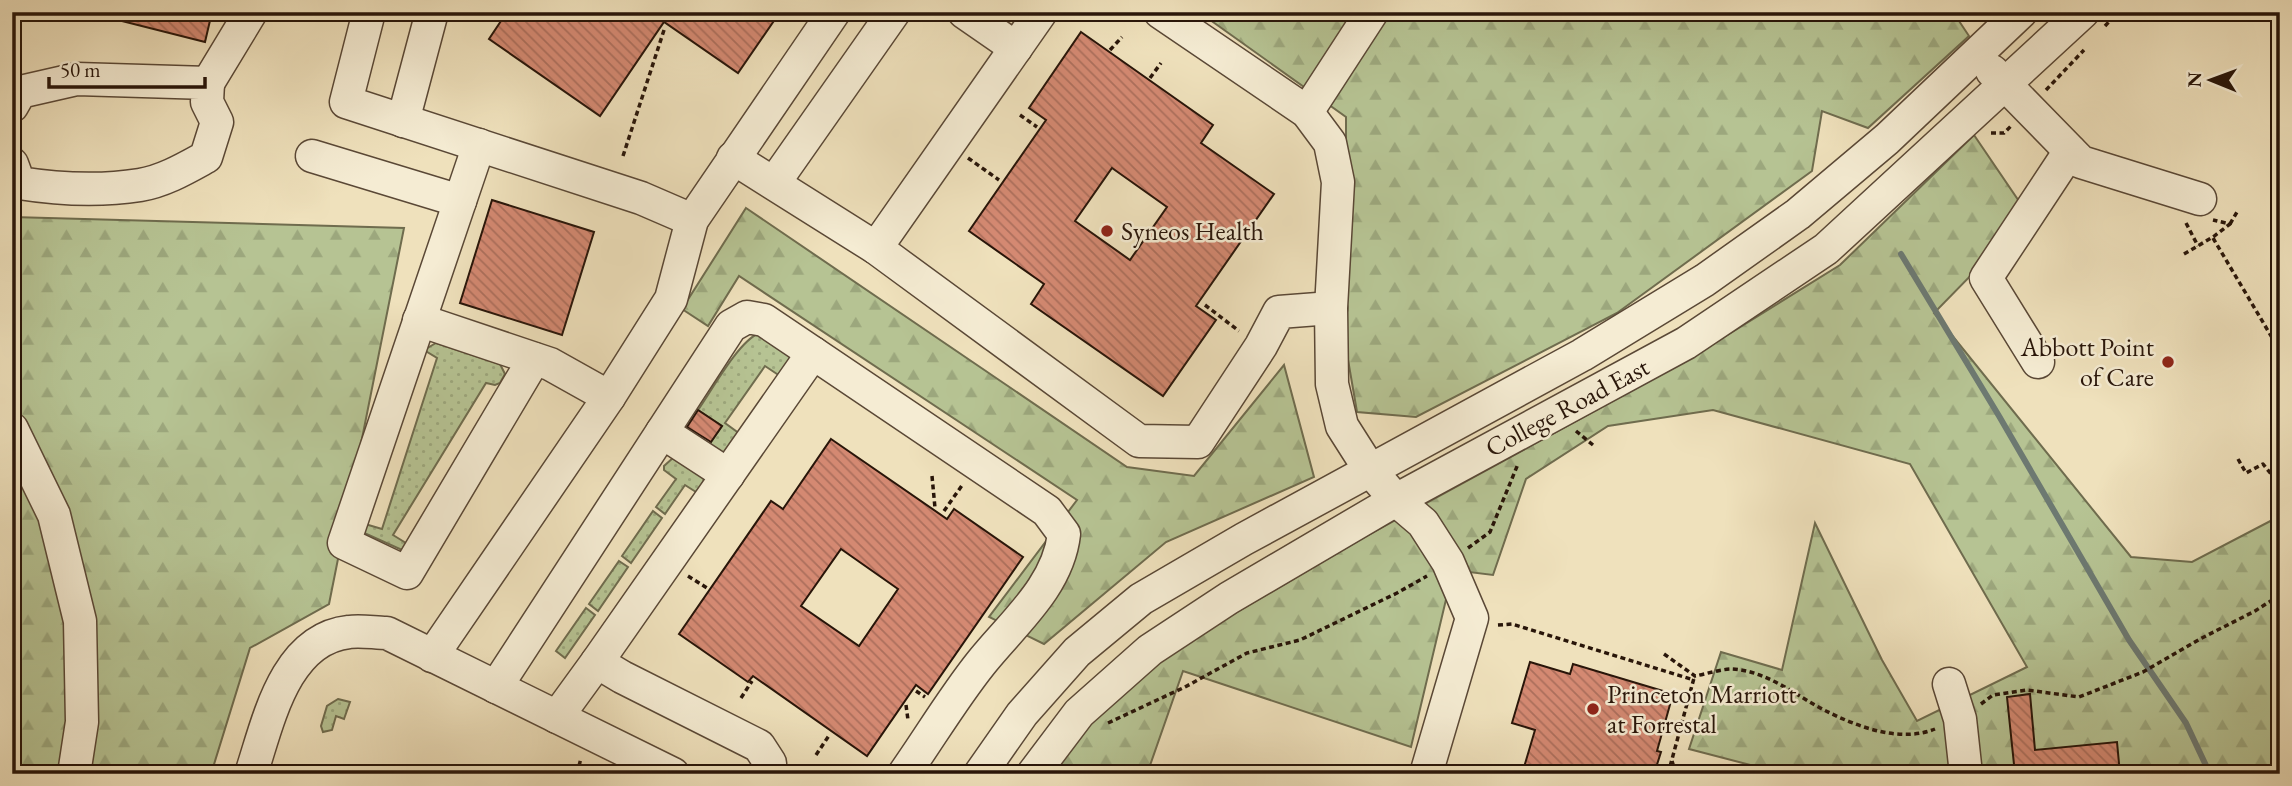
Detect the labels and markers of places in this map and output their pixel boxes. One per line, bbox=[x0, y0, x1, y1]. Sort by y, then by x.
place label: Syneos Health bbox=[1121, 214, 1264, 248]
marker: Syneos Health bbox=[1099, 223, 1115, 239]
place label: Abbott Point of Care bbox=[2020, 330, 2154, 394]
marker: Abbott Point of Care bbox=[2160, 354, 2176, 370]
place label: Princeton Marriott at Forrestal bbox=[1607, 677, 1797, 741]
marker: Princeton Marriott at Forrestal bbox=[1585, 701, 1601, 717]

